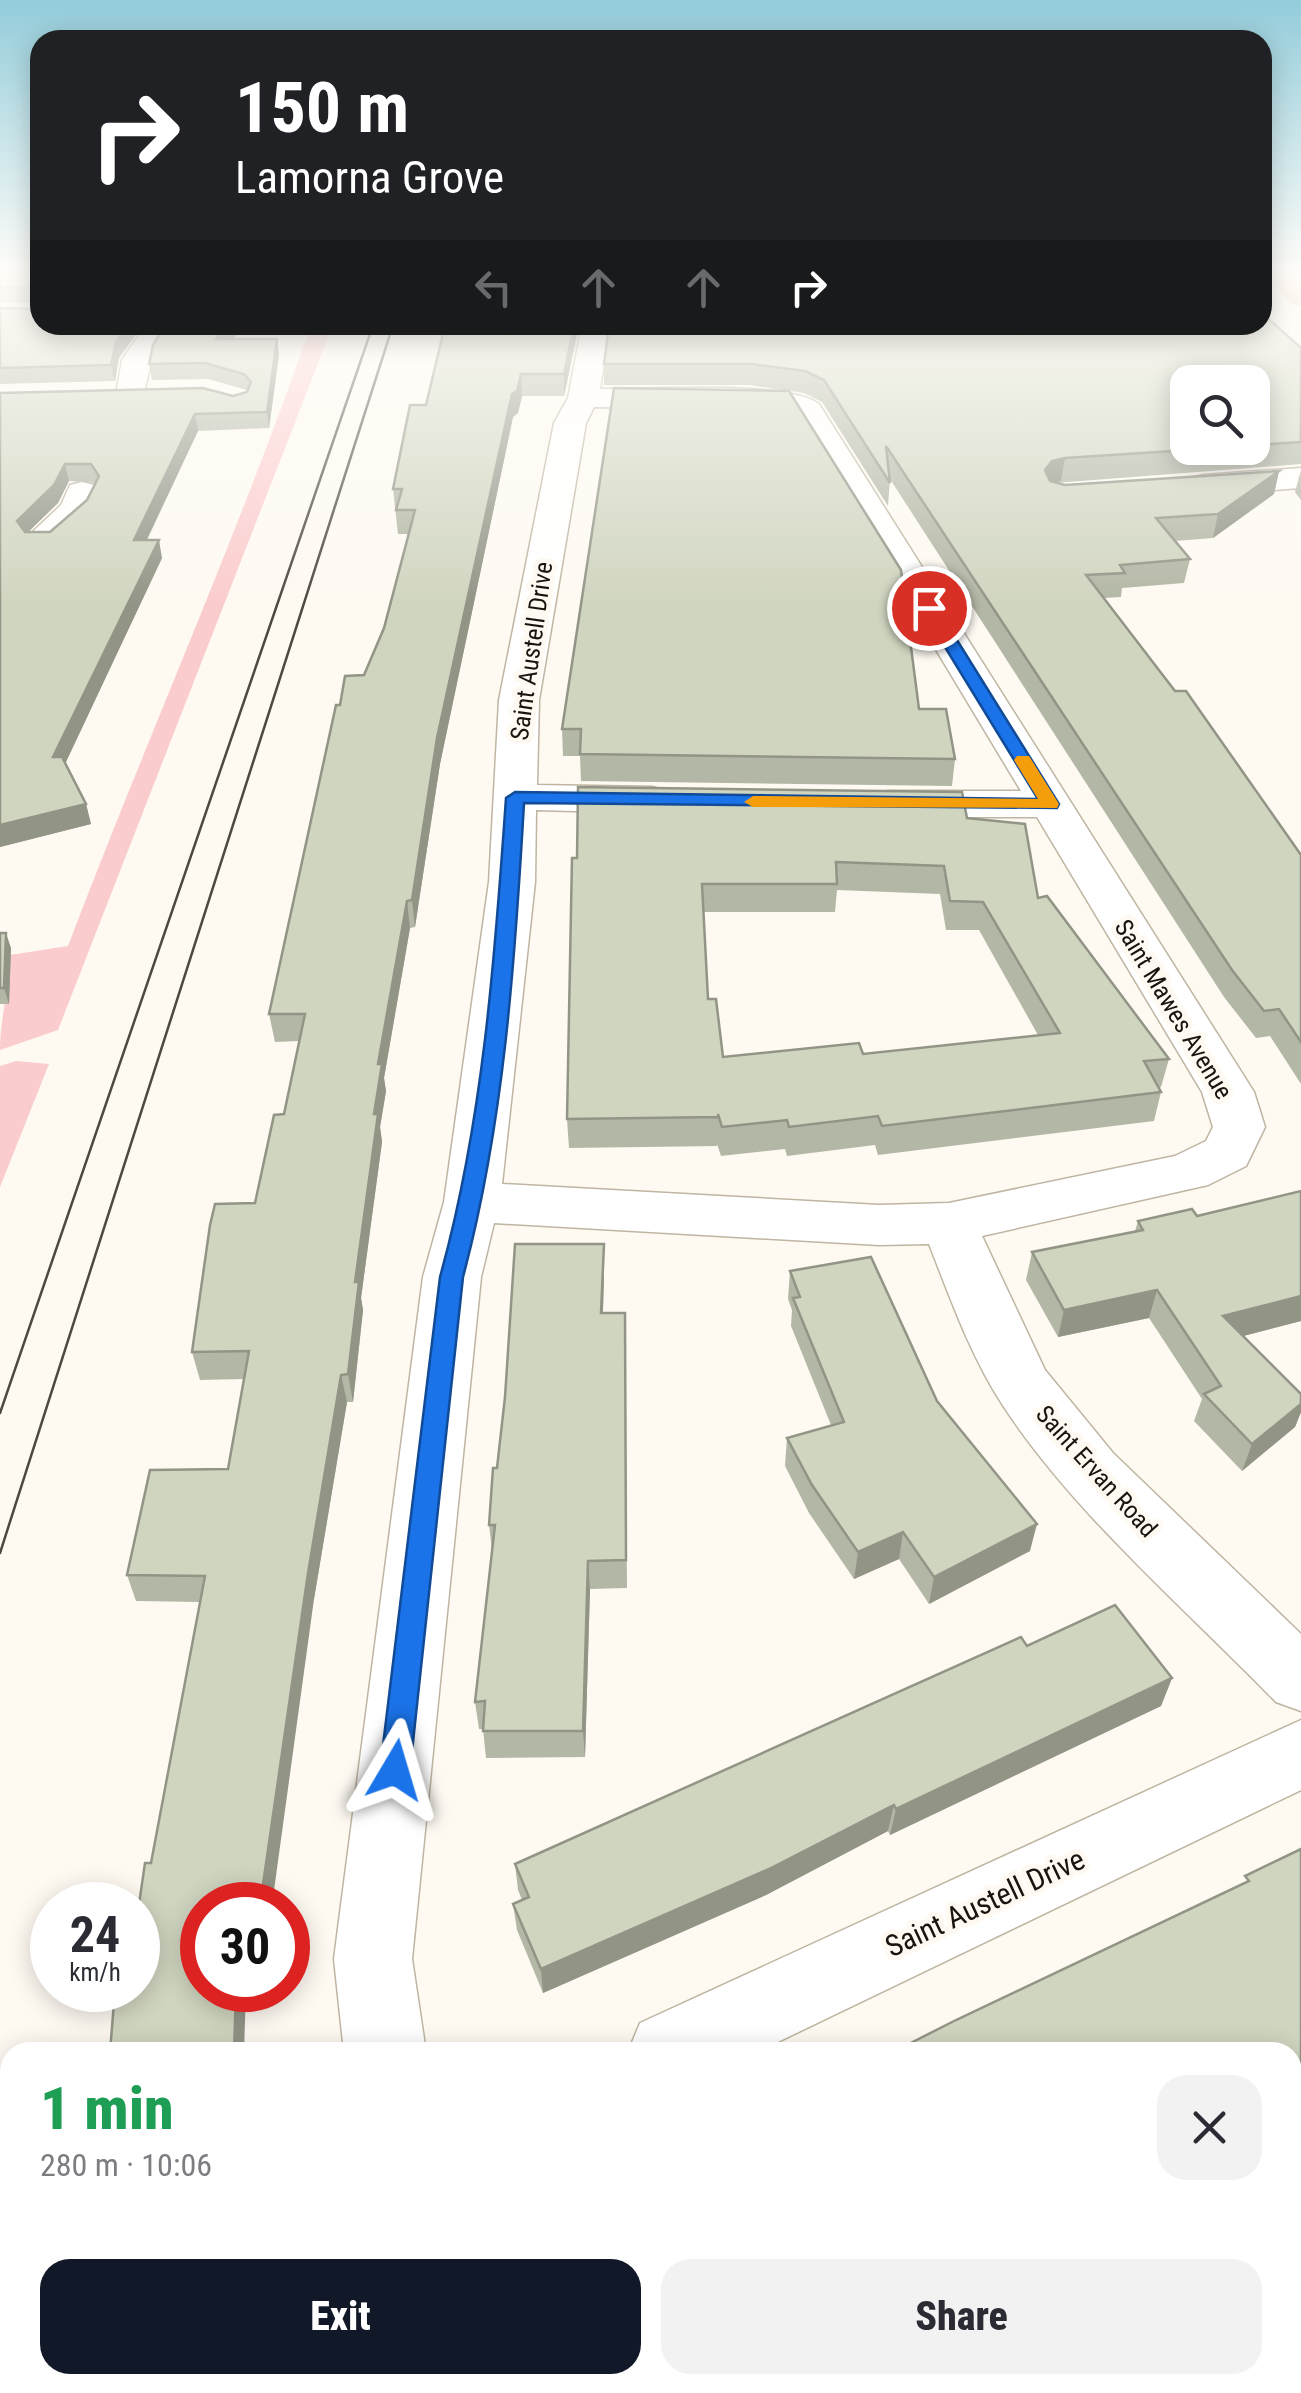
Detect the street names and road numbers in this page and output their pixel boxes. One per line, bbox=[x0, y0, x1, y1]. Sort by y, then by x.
street label: Saint Austell Drive bbox=[505, 560, 558, 742]
street label: Saint Mawes Avenue bbox=[1109, 914, 1238, 1104]
street label: Saint Ervan Road bbox=[1030, 1400, 1163, 1543]
street label: Saint Austell Drive bbox=[880, 1841, 1090, 1964]

